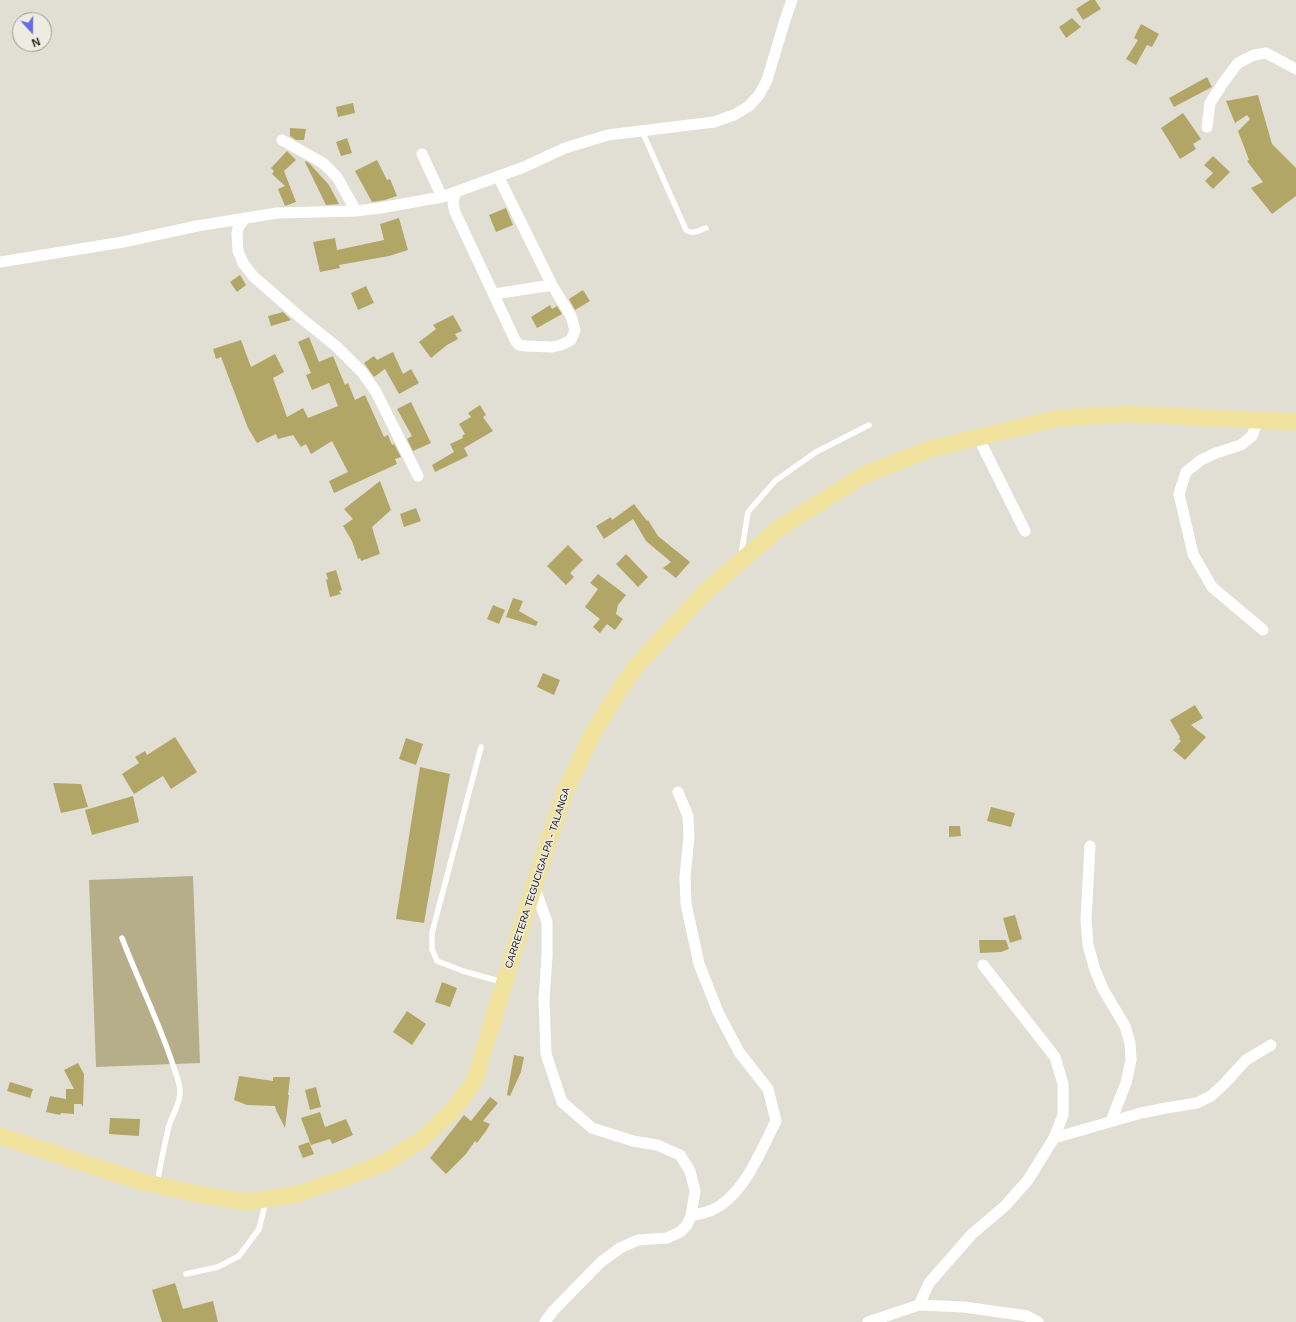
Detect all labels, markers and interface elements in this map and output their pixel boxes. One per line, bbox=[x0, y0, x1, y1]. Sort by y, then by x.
north arrow bbox=[12, 12, 52, 52]
text: N bbox=[30, 35, 42, 49]
street label: CARRETERA TEGUCIGALPA - TALANGA bbox=[503, 786, 573, 970]

